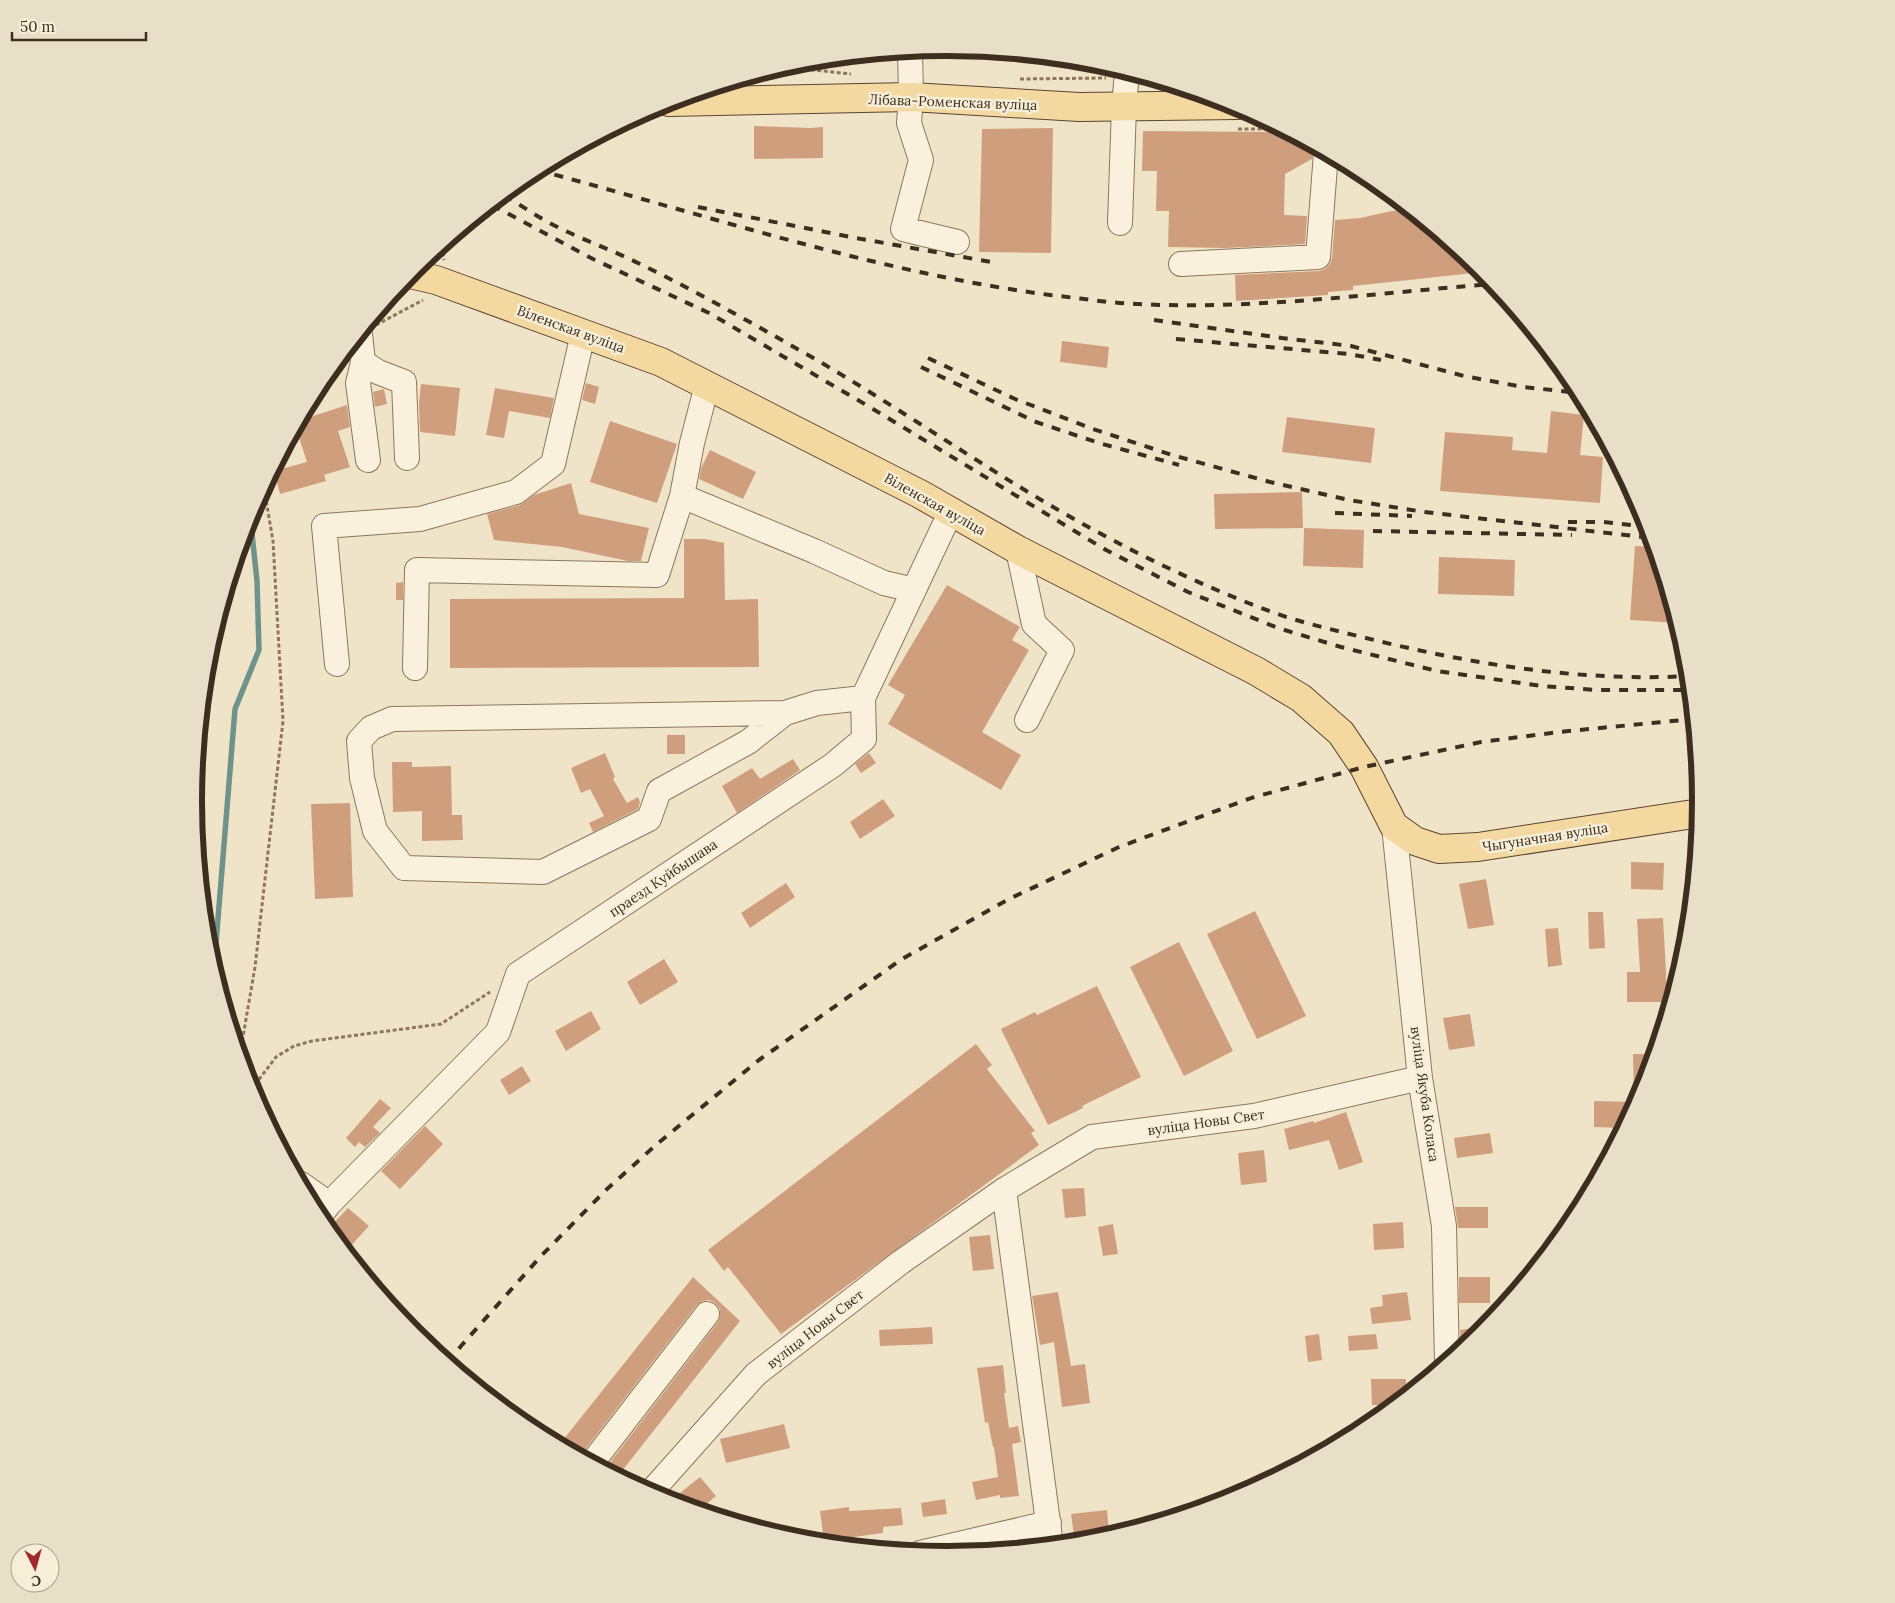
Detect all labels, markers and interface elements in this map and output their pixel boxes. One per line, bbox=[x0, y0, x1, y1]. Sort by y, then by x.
scale bar bbox=[12, 10, 146, 42]
text: 50 m bbox=[20, 17, 55, 36]
street label: Лібава-Роменская вуліца bbox=[868, 90, 1038, 114]
street label: Віленская вуліца bbox=[515, 301, 627, 357]
street label: Віленская вуліца bbox=[881, 469, 989, 539]
street label: Чыгуначная вуліца bbox=[1481, 818, 1609, 856]
street label: праезд Куйбышава bbox=[605, 835, 721, 921]
street label: вуліца Якуба Коласа bbox=[1407, 1025, 1443, 1163]
street label: вуліца Новы Свет bbox=[1146, 1105, 1266, 1139]
street label: вуліца Новы Свет bbox=[763, 1285, 867, 1372]
north arrow bbox=[10, 1543, 60, 1593]
text: С bbox=[30, 1571, 42, 1590]

